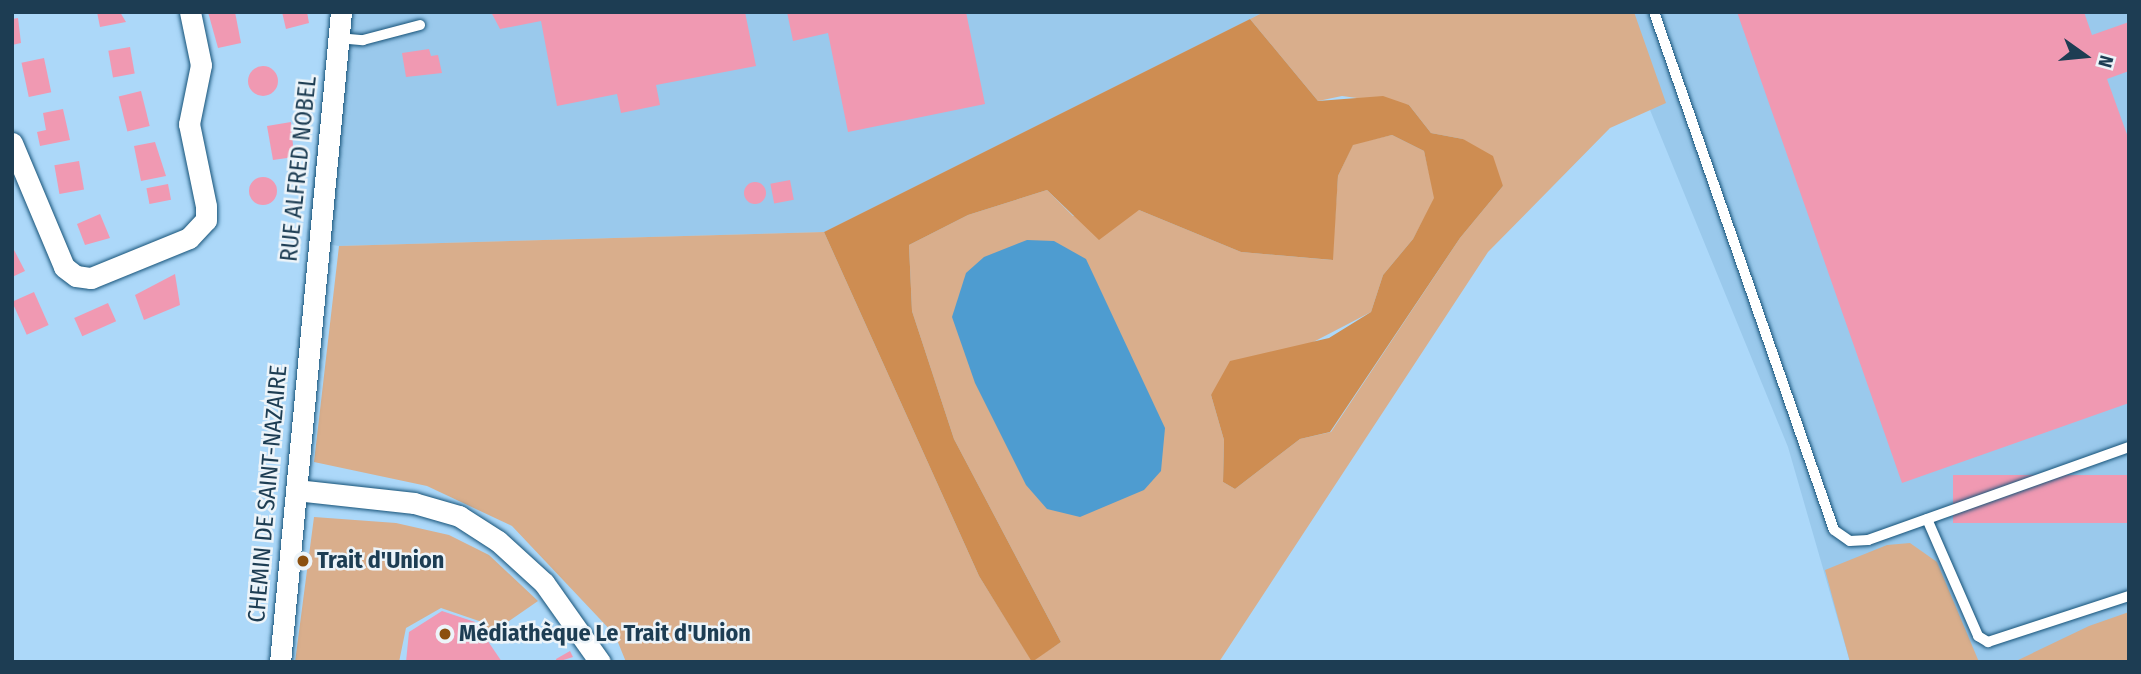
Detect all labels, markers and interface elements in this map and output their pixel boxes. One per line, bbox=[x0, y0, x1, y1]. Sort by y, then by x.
north arrow bbox=[2050, 21, 2120, 91]
text: N bbox=[2093, 53, 2118, 70]
street label: RUE ALFRED NOBEL bbox=[275, 75, 323, 263]
street label: CHEMIN DE SAINT-NAZAIRE bbox=[242, 364, 294, 624]
place label: Trait d'Union bbox=[317, 547, 444, 575]
marker: Trait d'Union bbox=[295, 553, 311, 569]
place label: Médiathèque Le Trait d'Union bbox=[459, 620, 751, 648]
marker: Médiathèque Le Trait d'Union bbox=[437, 626, 453, 642]

